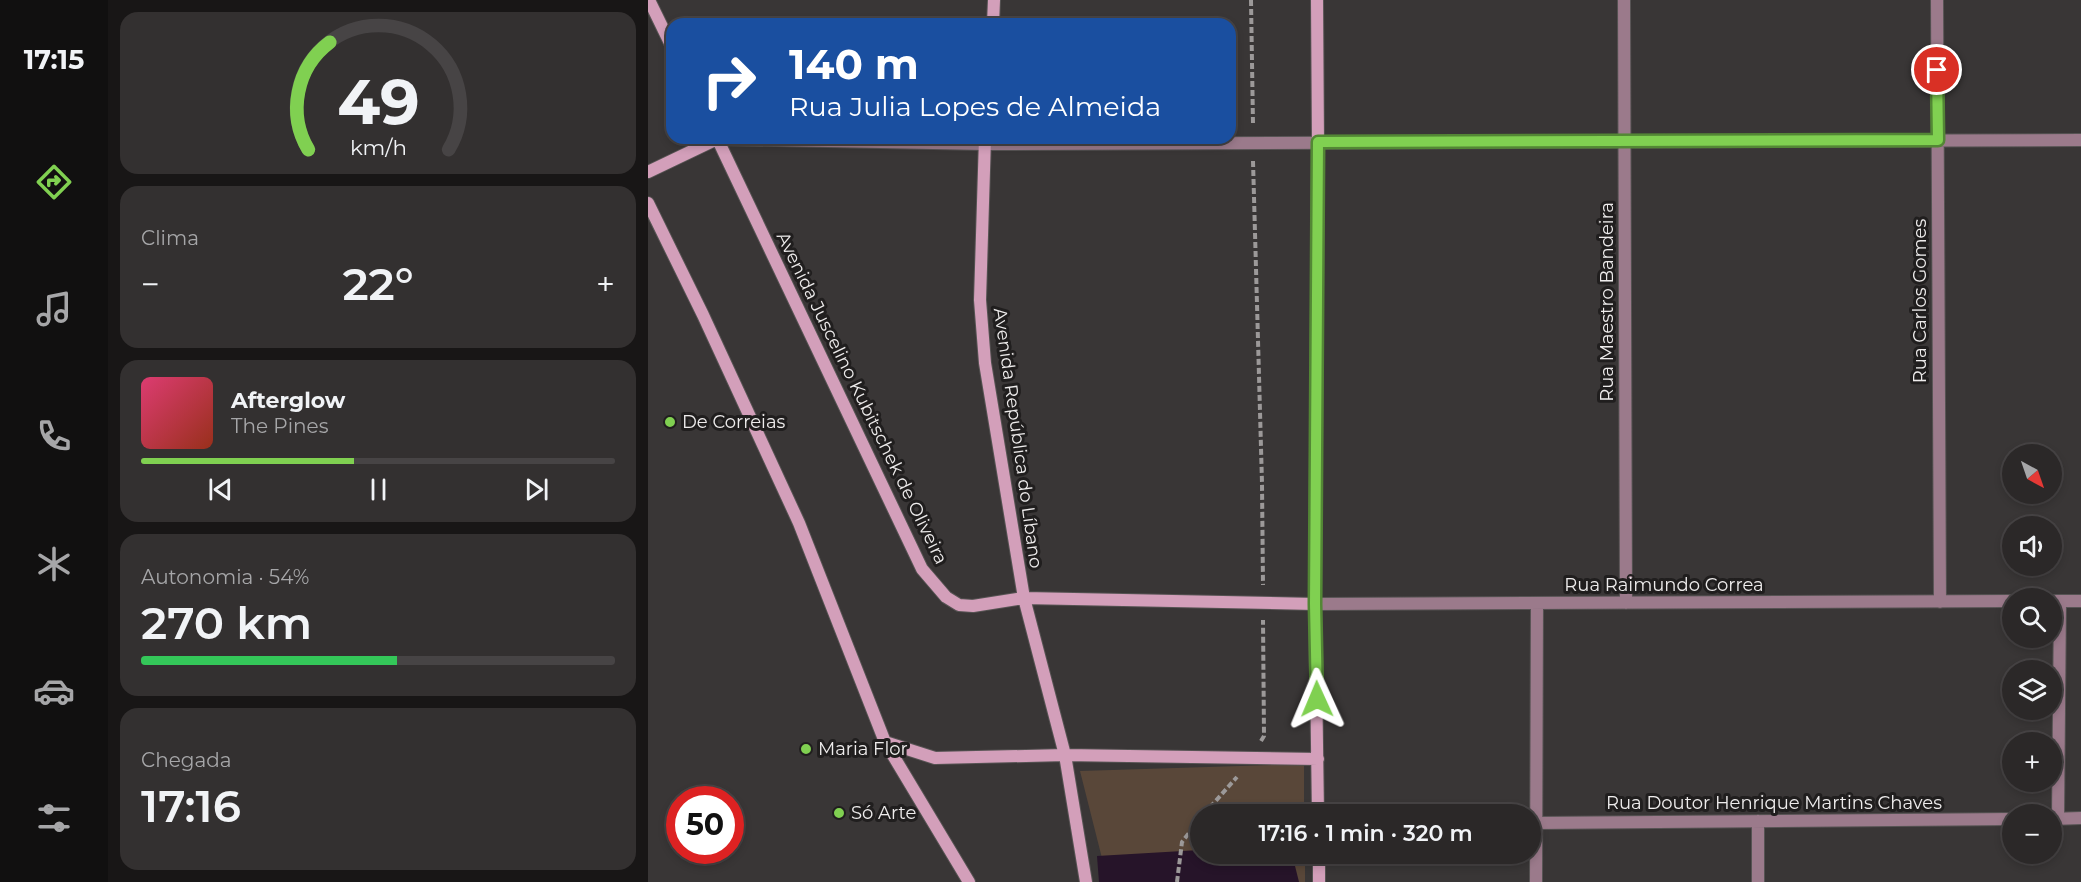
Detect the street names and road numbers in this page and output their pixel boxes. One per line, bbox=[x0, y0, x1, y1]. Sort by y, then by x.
street label: Rua Maestro Bandeira bbox=[1596, 202, 1618, 402]
street label: Rua Carlos Gomes bbox=[1909, 219, 1931, 383]
street label: Avenida Juscelino Kubitschek de Oliveira bbox=[772, 228, 952, 568]
street label: Avenida República do Líbano bbox=[989, 306, 1047, 570]
street label: Rua Raimundo Correa bbox=[1564, 574, 1764, 596]
street label: Rua Doutor Henrique Martins Chaves bbox=[1606, 792, 1942, 814]

